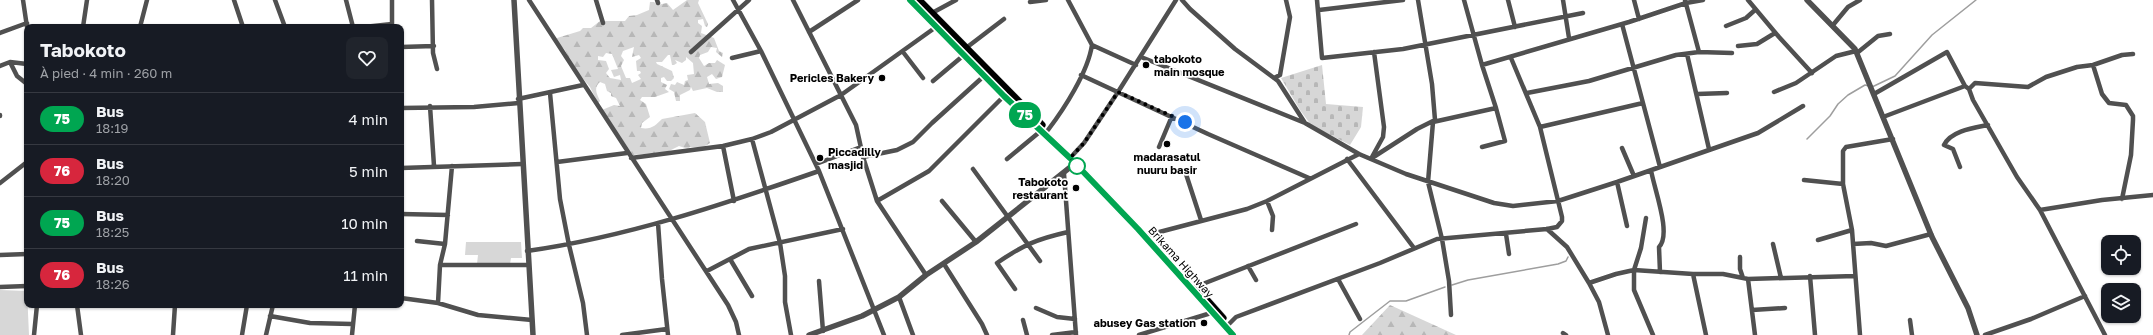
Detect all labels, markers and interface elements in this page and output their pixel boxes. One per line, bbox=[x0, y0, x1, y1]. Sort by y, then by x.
button: heart bbox=[346, 37, 388, 79]
text: Tabokoto bbox=[40, 38, 126, 61]
place label: tabokoto main mosque bbox=[1154, 52, 1225, 78]
marker: tabokoto main mosque bbox=[1141, 60, 1151, 70]
text: À pied · 4 min · 260 m bbox=[40, 65, 172, 81]
place label: Pericles Bakery bbox=[790, 71, 874, 84]
marker: Pericles Bakery bbox=[877, 73, 887, 83]
text: Bus bbox=[96, 102, 124, 120]
line badge: 75 bbox=[1007, 102, 1043, 128]
text: 75 bbox=[1017, 106, 1033, 123]
text: 75 bbox=[54, 110, 70, 127]
text: 4 min bbox=[349, 110, 388, 128]
your location bbox=[1175, 112, 1195, 132]
text: 18:19 bbox=[96, 120, 128, 136]
marker: madarasatul nuuru basir bbox=[1162, 139, 1172, 149]
place label: Piccadilly masjid bbox=[828, 145, 881, 171]
place label: madarasatul nuuru basir bbox=[1134, 150, 1201, 176]
marker: Piccadilly masjid bbox=[815, 153, 825, 163]
text: Bus bbox=[96, 154, 124, 172]
unlabelled marker bbox=[1068, 157, 1086, 175]
text: 76 bbox=[54, 162, 70, 179]
text: 5 min bbox=[349, 162, 388, 180]
text: 18:20 bbox=[96, 172, 130, 188]
place label: Tabokoto restaurant bbox=[1012, 175, 1069, 201]
marker: Tabokoto restaurant bbox=[1071, 183, 1081, 193]
text: Bus bbox=[96, 206, 124, 224]
text: 75 bbox=[54, 214, 70, 231]
text: 10 min bbox=[341, 214, 388, 232]
street label: Brikama Highway bbox=[1146, 223, 1217, 300]
text: 18:25 bbox=[96, 224, 129, 240]
map controls bbox=[2101, 235, 2141, 323]
button: locate bbox=[2101, 235, 2141, 275]
text: Bus bbox=[96, 258, 124, 276]
text: 76 bbox=[54, 266, 70, 283]
text: 11 min bbox=[343, 266, 388, 284]
text: 18:26 bbox=[96, 276, 130, 292]
button: layers bbox=[2101, 283, 2141, 323]
place label: abusey Gas station bbox=[1094, 316, 1196, 329]
marker: abusey Gas station bbox=[1199, 318, 1209, 328]

